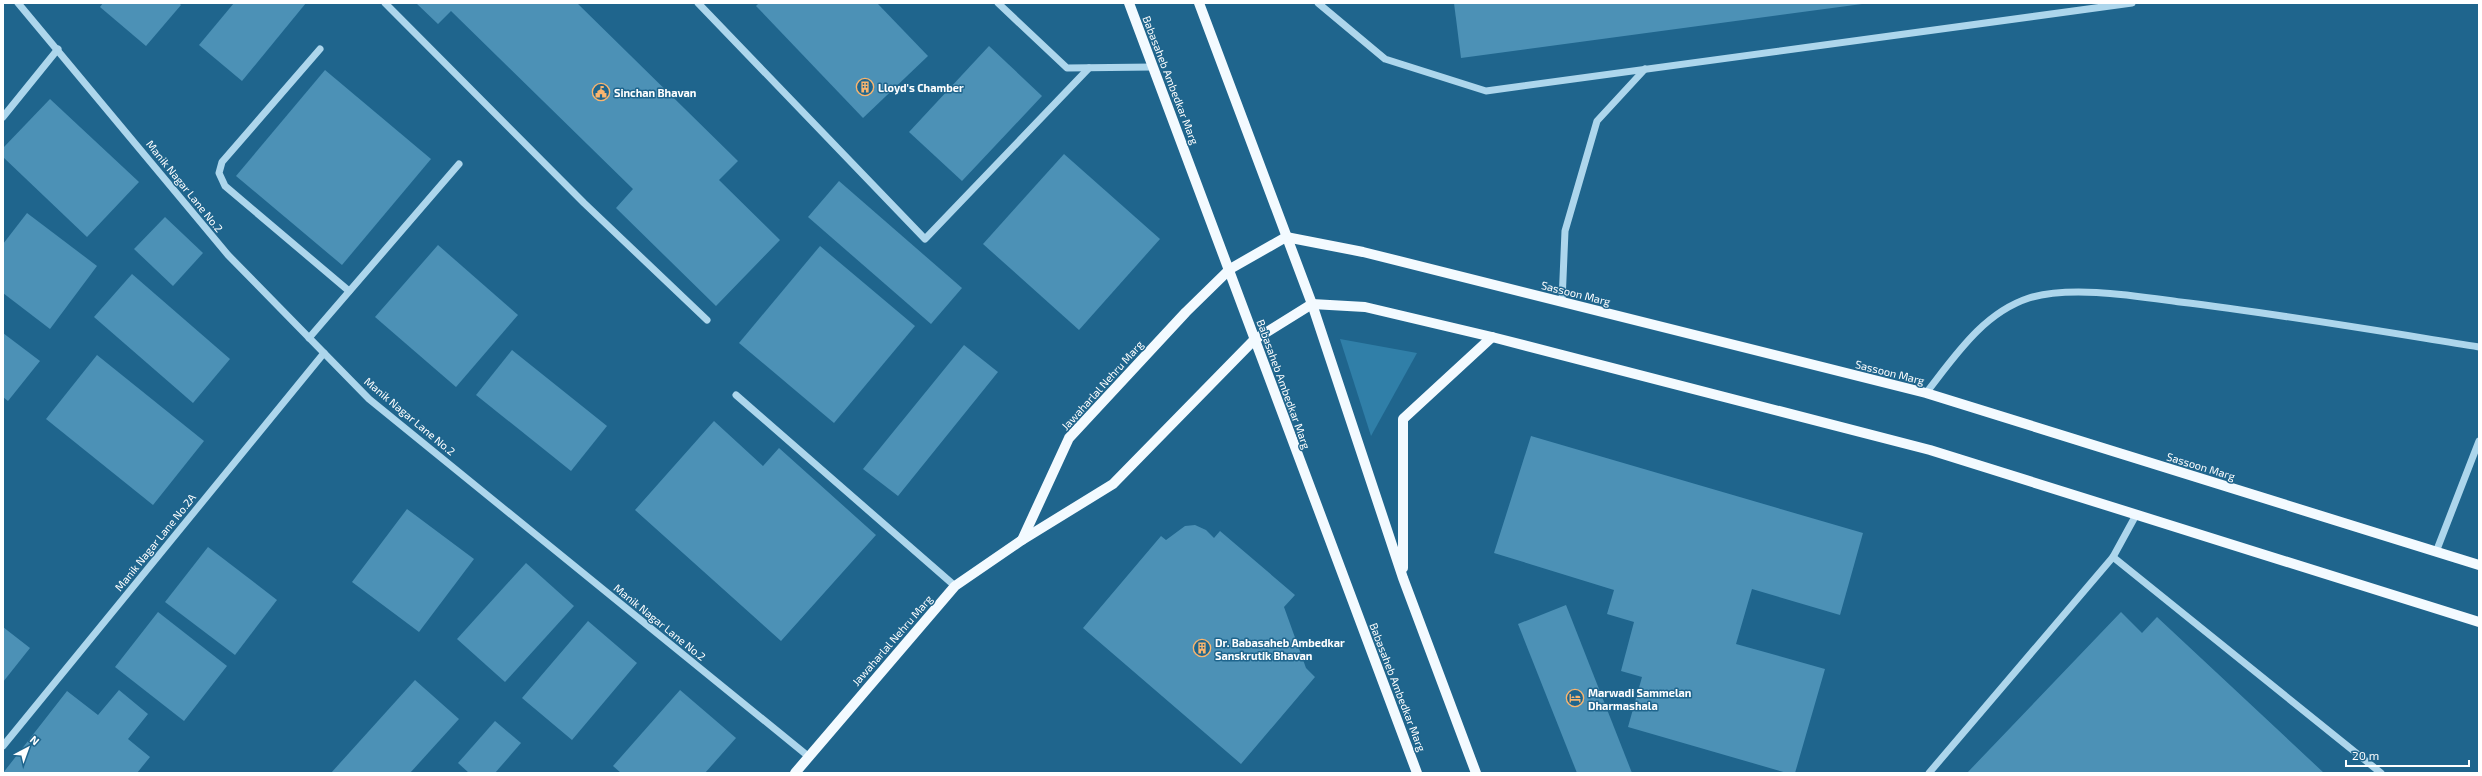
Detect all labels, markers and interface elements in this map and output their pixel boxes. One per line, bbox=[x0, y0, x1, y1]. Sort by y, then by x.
street label: Babasaheb Ambedkar Marg bbox=[1140, 14, 1202, 146]
building icon: Lloyd's Chamber bbox=[855, 77, 875, 97]
place label: Lloyd's Chamber bbox=[878, 81, 964, 95]
public building icon: Sinchan Bhavan bbox=[591, 82, 611, 102]
place label: Sinchan Bhavan bbox=[614, 86, 696, 99]
street label: Manik Nagar Lane No.2 bbox=[144, 137, 226, 235]
street label: Sassoon Marg bbox=[1540, 278, 1612, 308]
street label: Babasaheb Ambedkar Marg bbox=[1254, 317, 1314, 451]
street label: Jawaharlal Nehru Marg bbox=[1058, 338, 1146, 432]
street label: Sassoon Marg bbox=[1854, 357, 1926, 387]
street label: Manik Nagar Lane No.2 bbox=[362, 374, 458, 458]
street label: Sassoon Marg bbox=[2165, 449, 2237, 483]
street label: Manik Nagar Lane No.2A bbox=[112, 491, 198, 593]
street label: Manik Nagar Lane No.2 bbox=[611, 581, 709, 663]
street label: Jawaharlal Nehru Marg bbox=[849, 592, 935, 688]
street label: Babasaheb Ambedkar Marg bbox=[1367, 621, 1429, 753]
place label: Dr. Babasaheb Ambedkar Sanskrutik Bhavan bbox=[1215, 636, 1345, 662]
building icon: Dr. Babasaheb Ambedkar Sanskrutik Bhavan bbox=[1192, 638, 1212, 658]
place label: Marwadi Sammelan Dharmashala bbox=[1588, 686, 1691, 712]
hotel icon: Marwadi Sammelan Dharmashala bbox=[1565, 688, 1585, 708]
north arrow bbox=[8, 728, 48, 768]
text: N bbox=[28, 733, 42, 748]
scale bar bbox=[2346, 742, 2469, 768]
text: 20 m bbox=[2352, 748, 2379, 762]

